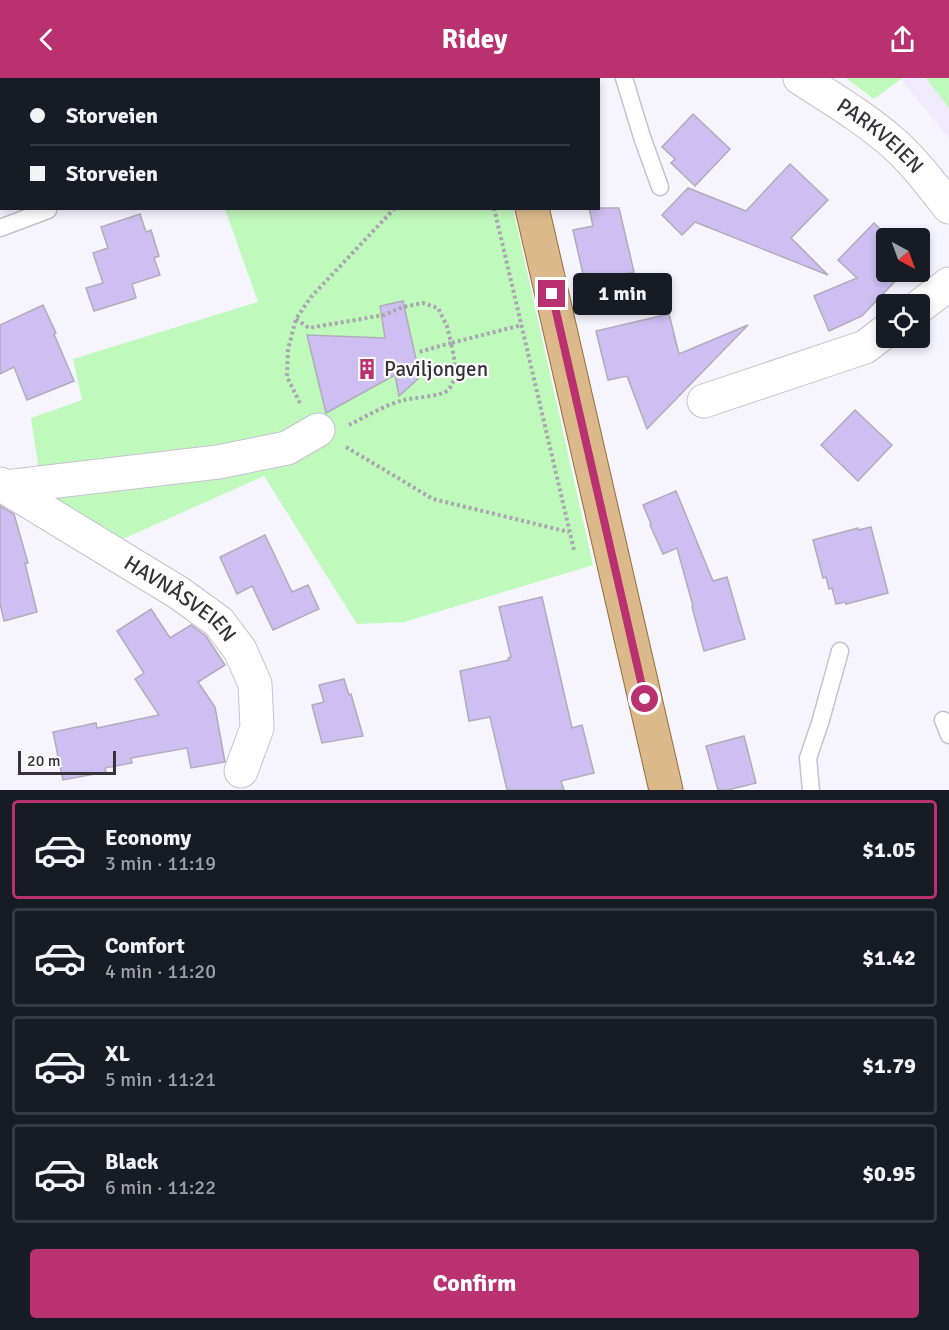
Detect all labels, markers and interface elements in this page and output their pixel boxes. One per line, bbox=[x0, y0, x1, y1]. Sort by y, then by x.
icon: back bbox=[30, 23, 63, 56]
text: Ridey bbox=[442, 23, 507, 56]
icon: share bbox=[886, 23, 919, 56]
street label: PARKVEIEN bbox=[832, 92, 929, 179]
text: Storveien bbox=[66, 102, 158, 129]
text: Storveien bbox=[66, 160, 158, 187]
north arrow bbox=[876, 228, 930, 282]
map controls bbox=[876, 228, 930, 348]
callout: 1 min bbox=[573, 273, 672, 315]
route end bbox=[538, 280, 565, 307]
text: 1 min bbox=[598, 281, 647, 306]
button: locate bbox=[876, 294, 930, 348]
place label: Paviljongen bbox=[384, 356, 488, 382]
building icon: Paviljongen bbox=[355, 357, 379, 381]
street label: HAVNÅSVEIEN bbox=[119, 550, 242, 647]
route start bbox=[631, 685, 658, 712]
scale bar bbox=[18, 748, 116, 776]
text: 20 m bbox=[27, 751, 61, 771]
icon: car bbox=[33, 823, 87, 877]
text: Economy bbox=[105, 824, 191, 851]
text: $1.05 bbox=[862, 836, 916, 863]
text: 3 min · 11:19 bbox=[105, 851, 216, 876]
icon: car bbox=[33, 931, 87, 985]
text: Comfort bbox=[105, 932, 185, 959]
text: $1.42 bbox=[862, 944, 916, 971]
text: 4 min · 11:20 bbox=[105, 959, 216, 984]
icon: car bbox=[33, 1039, 87, 1093]
text: XL bbox=[105, 1040, 130, 1067]
text: $1.79 bbox=[862, 1052, 916, 1079]
text: 5 min · 11:21 bbox=[105, 1067, 216, 1092]
icon: car bbox=[33, 1147, 87, 1201]
text: Black bbox=[105, 1148, 159, 1175]
text: $0.95 bbox=[862, 1160, 916, 1187]
text: 6 min · 11:22 bbox=[105, 1175, 216, 1200]
button: Confirm bbox=[30, 1249, 919, 1318]

